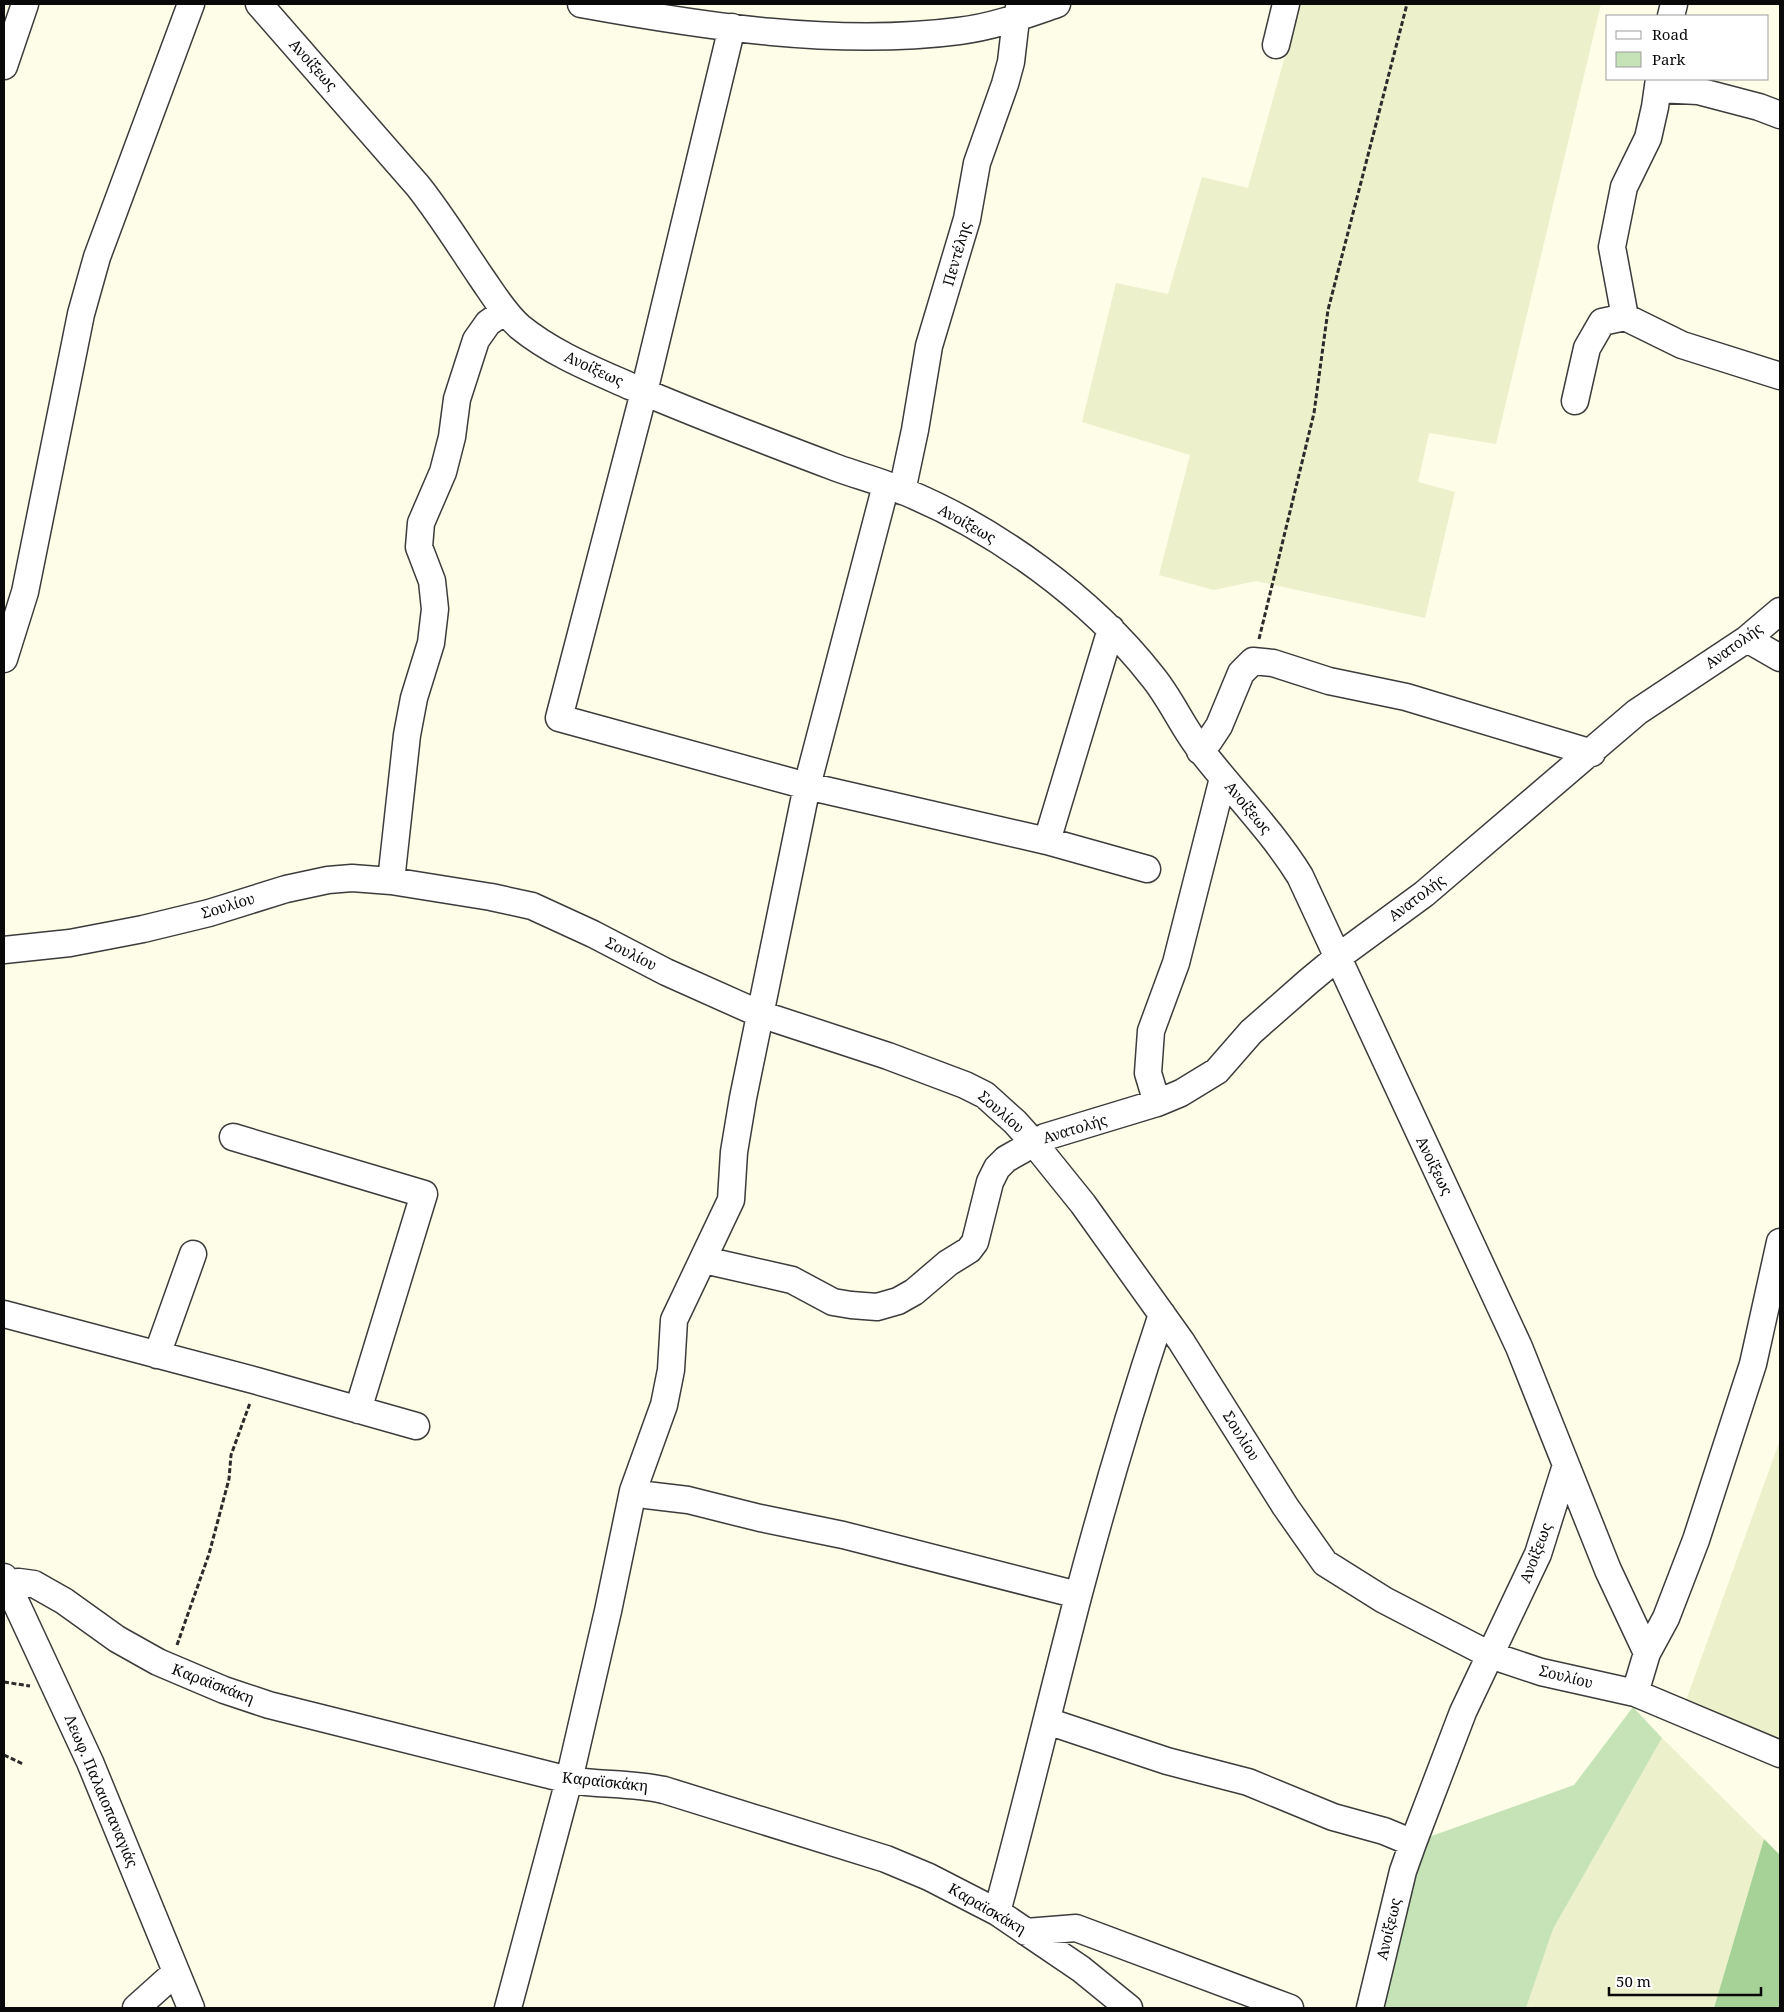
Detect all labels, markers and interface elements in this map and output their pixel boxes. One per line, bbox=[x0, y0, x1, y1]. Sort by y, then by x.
legend bbox=[1606, 15, 1769, 80]
text: Road bbox=[1652, 24, 1688, 44]
street label: Ανοίξεως bbox=[285, 34, 342, 94]
text: Park bbox=[1652, 49, 1686, 69]
street label: Πεντέλης bbox=[937, 219, 975, 288]
street label: Ανοίξεως bbox=[562, 346, 627, 390]
street label: Ανοίξεως bbox=[935, 499, 1000, 547]
street label: Ανατολής bbox=[1701, 618, 1766, 673]
street label: Ανοίξεως bbox=[1221, 777, 1277, 838]
street label: Ανατολής bbox=[1384, 869, 1449, 925]
street label: Σουλίου bbox=[199, 887, 257, 923]
street label: Σουλίου bbox=[602, 932, 660, 974]
street label: Σουλίου bbox=[974, 1086, 1029, 1137]
street label: Ανατολής bbox=[1040, 1109, 1109, 1147]
street label: Ανοίξεως bbox=[1412, 1133, 1458, 1198]
street label: Σουλίου bbox=[1219, 1407, 1265, 1464]
street label: Ανοίξεως bbox=[1514, 1520, 1556, 1586]
street label: Καραϊσκάκη bbox=[169, 1658, 257, 1708]
street label: Σουλίου bbox=[1537, 1660, 1595, 1692]
street label: Λεωφ. Παλαιοπαναγιάς bbox=[61, 1711, 143, 1870]
street label: Καραϊσκάκη bbox=[561, 1767, 649, 1795]
street label: Καραϊσκάκη bbox=[945, 1878, 1030, 1938]
street label: Ανοίξεως bbox=[1371, 1896, 1405, 1962]
scale bar bbox=[1609, 1964, 1762, 1996]
text: 50 m bbox=[1616, 1971, 1651, 1991]

